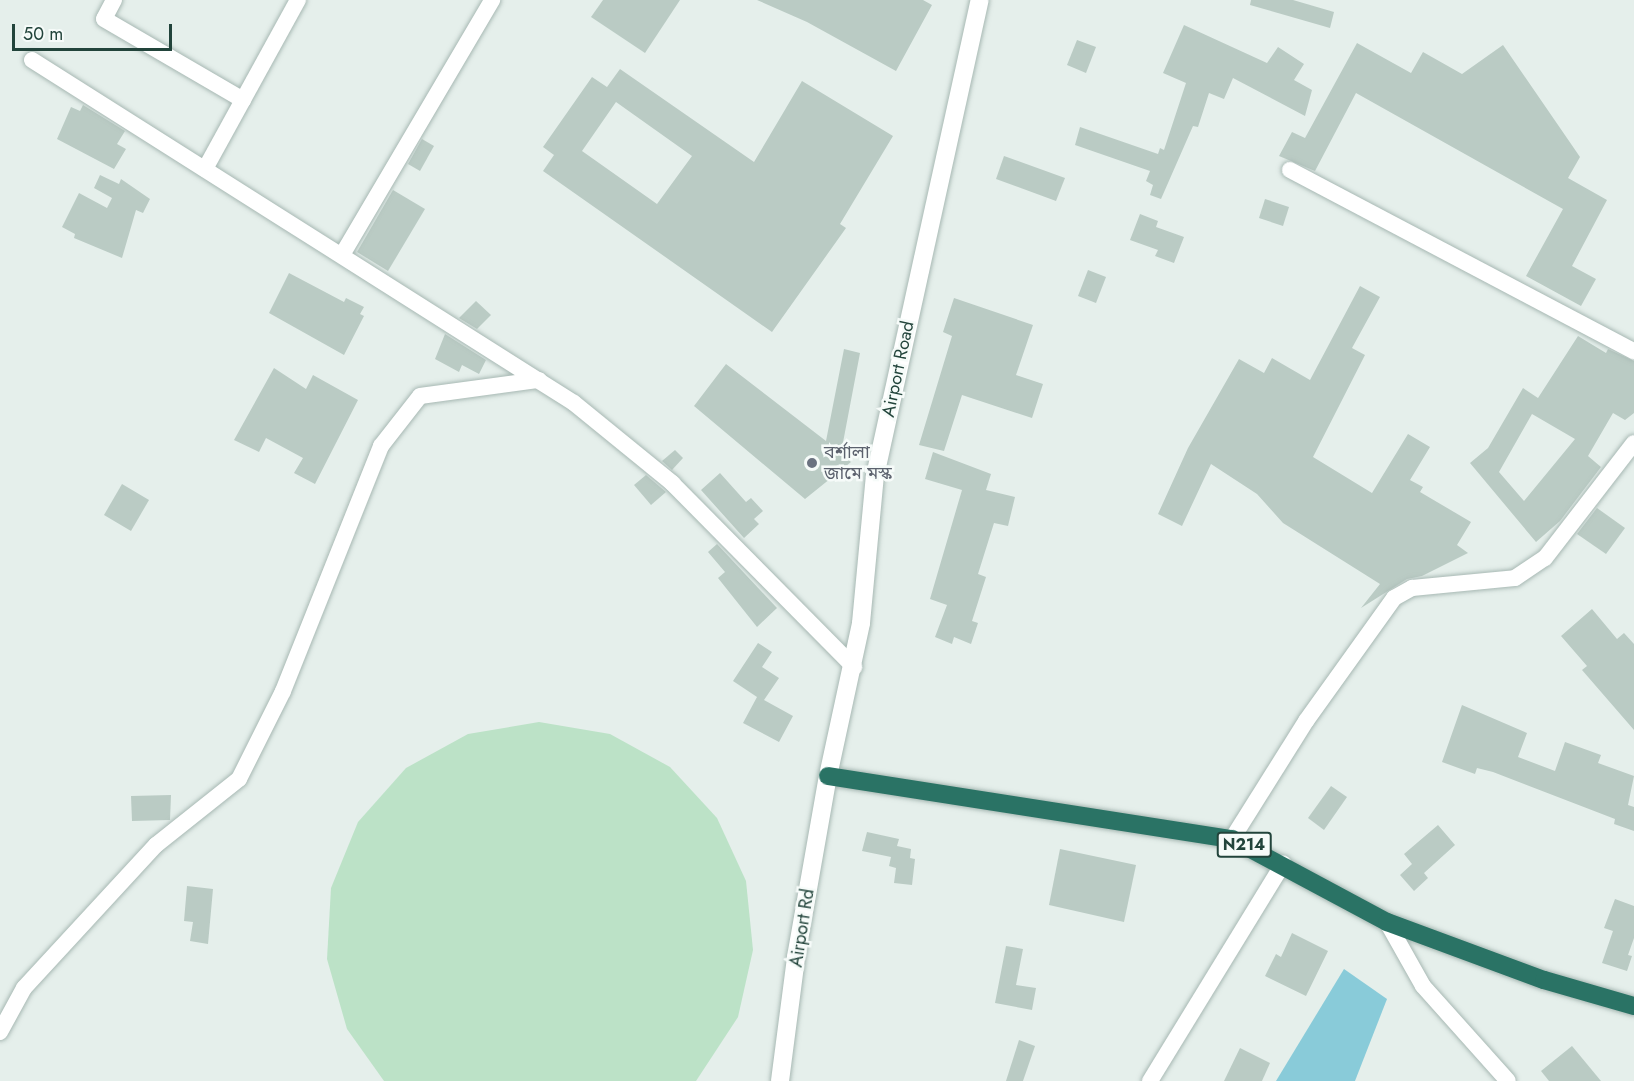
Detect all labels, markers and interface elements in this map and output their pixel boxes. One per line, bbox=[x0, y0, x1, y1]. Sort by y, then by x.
scale bar bbox=[15, 12, 176, 50]
text: 50 m bbox=[23, 21, 63, 47]
street label: Airport Road bbox=[877, 319, 919, 419]
place label: বর্শালা জামে মস্ক bbox=[824, 442, 892, 484]
marker: বর্শালা জামে মস্ক bbox=[805, 456, 819, 470]
road number: N214 bbox=[1216, 832, 1272, 858]
street label: Airport Rd bbox=[785, 887, 819, 969]

